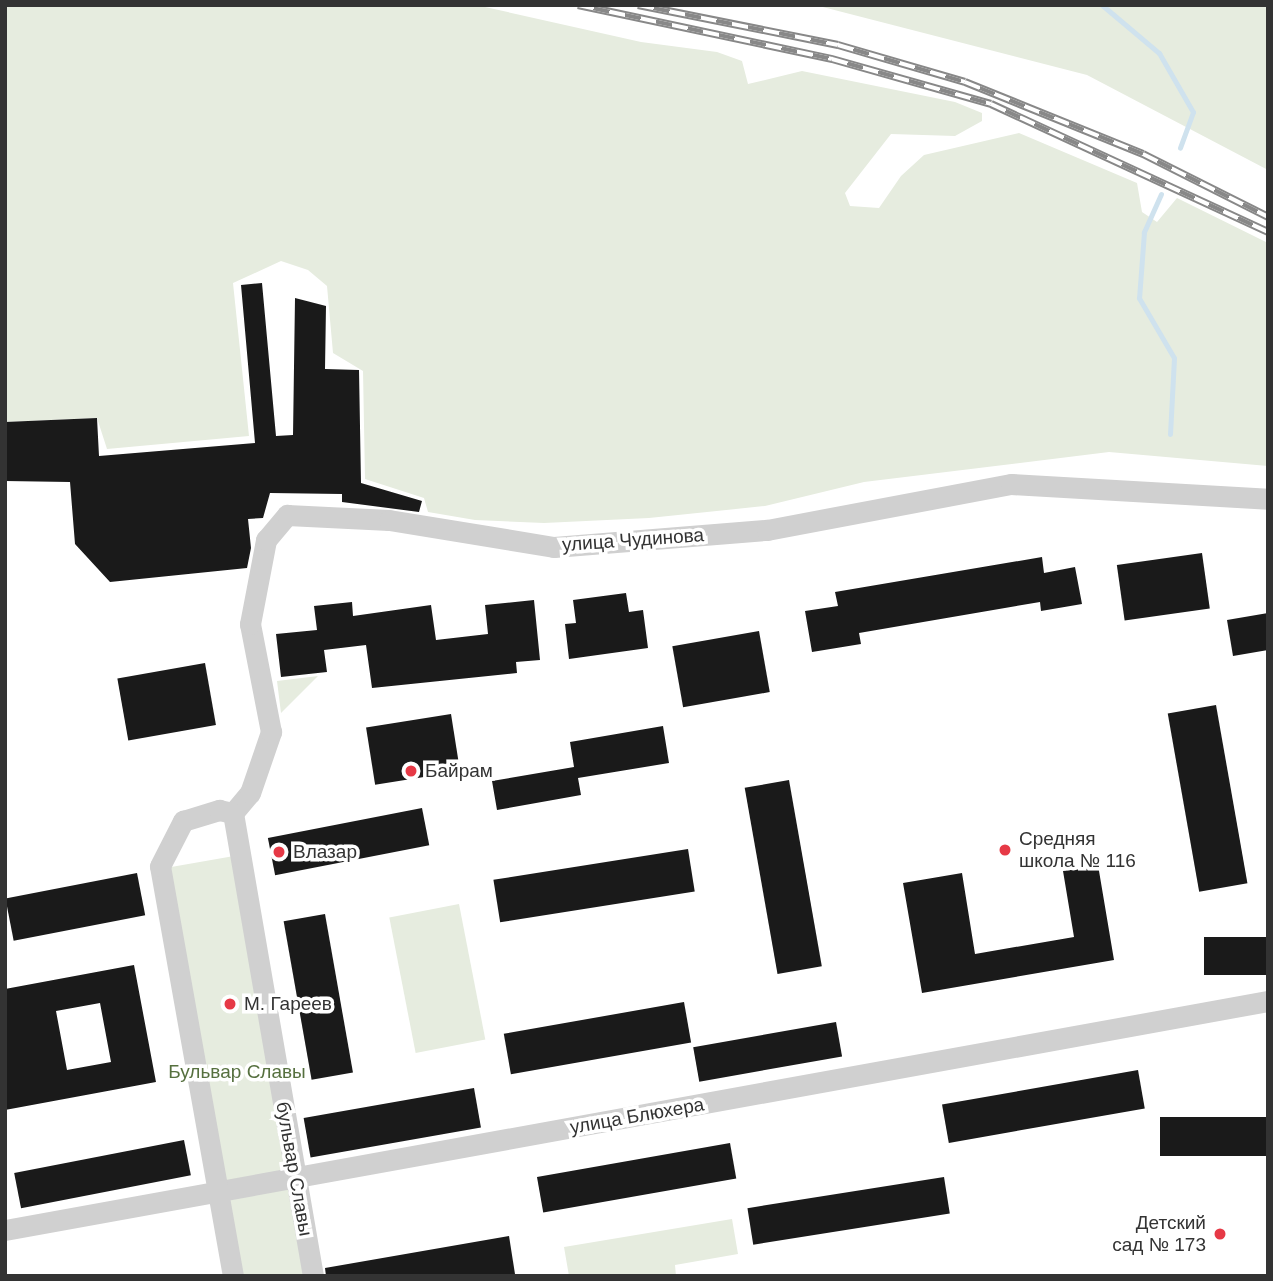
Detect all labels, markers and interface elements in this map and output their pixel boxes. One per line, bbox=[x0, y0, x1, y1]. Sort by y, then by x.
street label: улица Чудинова bbox=[561, 524, 705, 556]
place label: Байрам bbox=[425, 760, 493, 782]
marker: Байрам bbox=[403, 763, 419, 779]
place label: Средняя школа № 116 bbox=[1019, 828, 1136, 872]
place label: Влазар bbox=[293, 841, 357, 863]
marker: Средняя школа № 116 bbox=[997, 842, 1013, 858]
marker: Влазар bbox=[271, 844, 287, 860]
place label: М. Гареев bbox=[244, 993, 332, 1015]
marker: М. Гареев bbox=[222, 996, 238, 1012]
park label: Бульвар Славы bbox=[168, 1061, 306, 1083]
street label: улица Блюхера bbox=[568, 1093, 706, 1139]
street label: бульвар Славы bbox=[271, 1100, 317, 1238]
place label: Детский сад № 173 bbox=[1112, 1212, 1206, 1256]
marker: Детский сад № 173 bbox=[1212, 1226, 1228, 1242]

